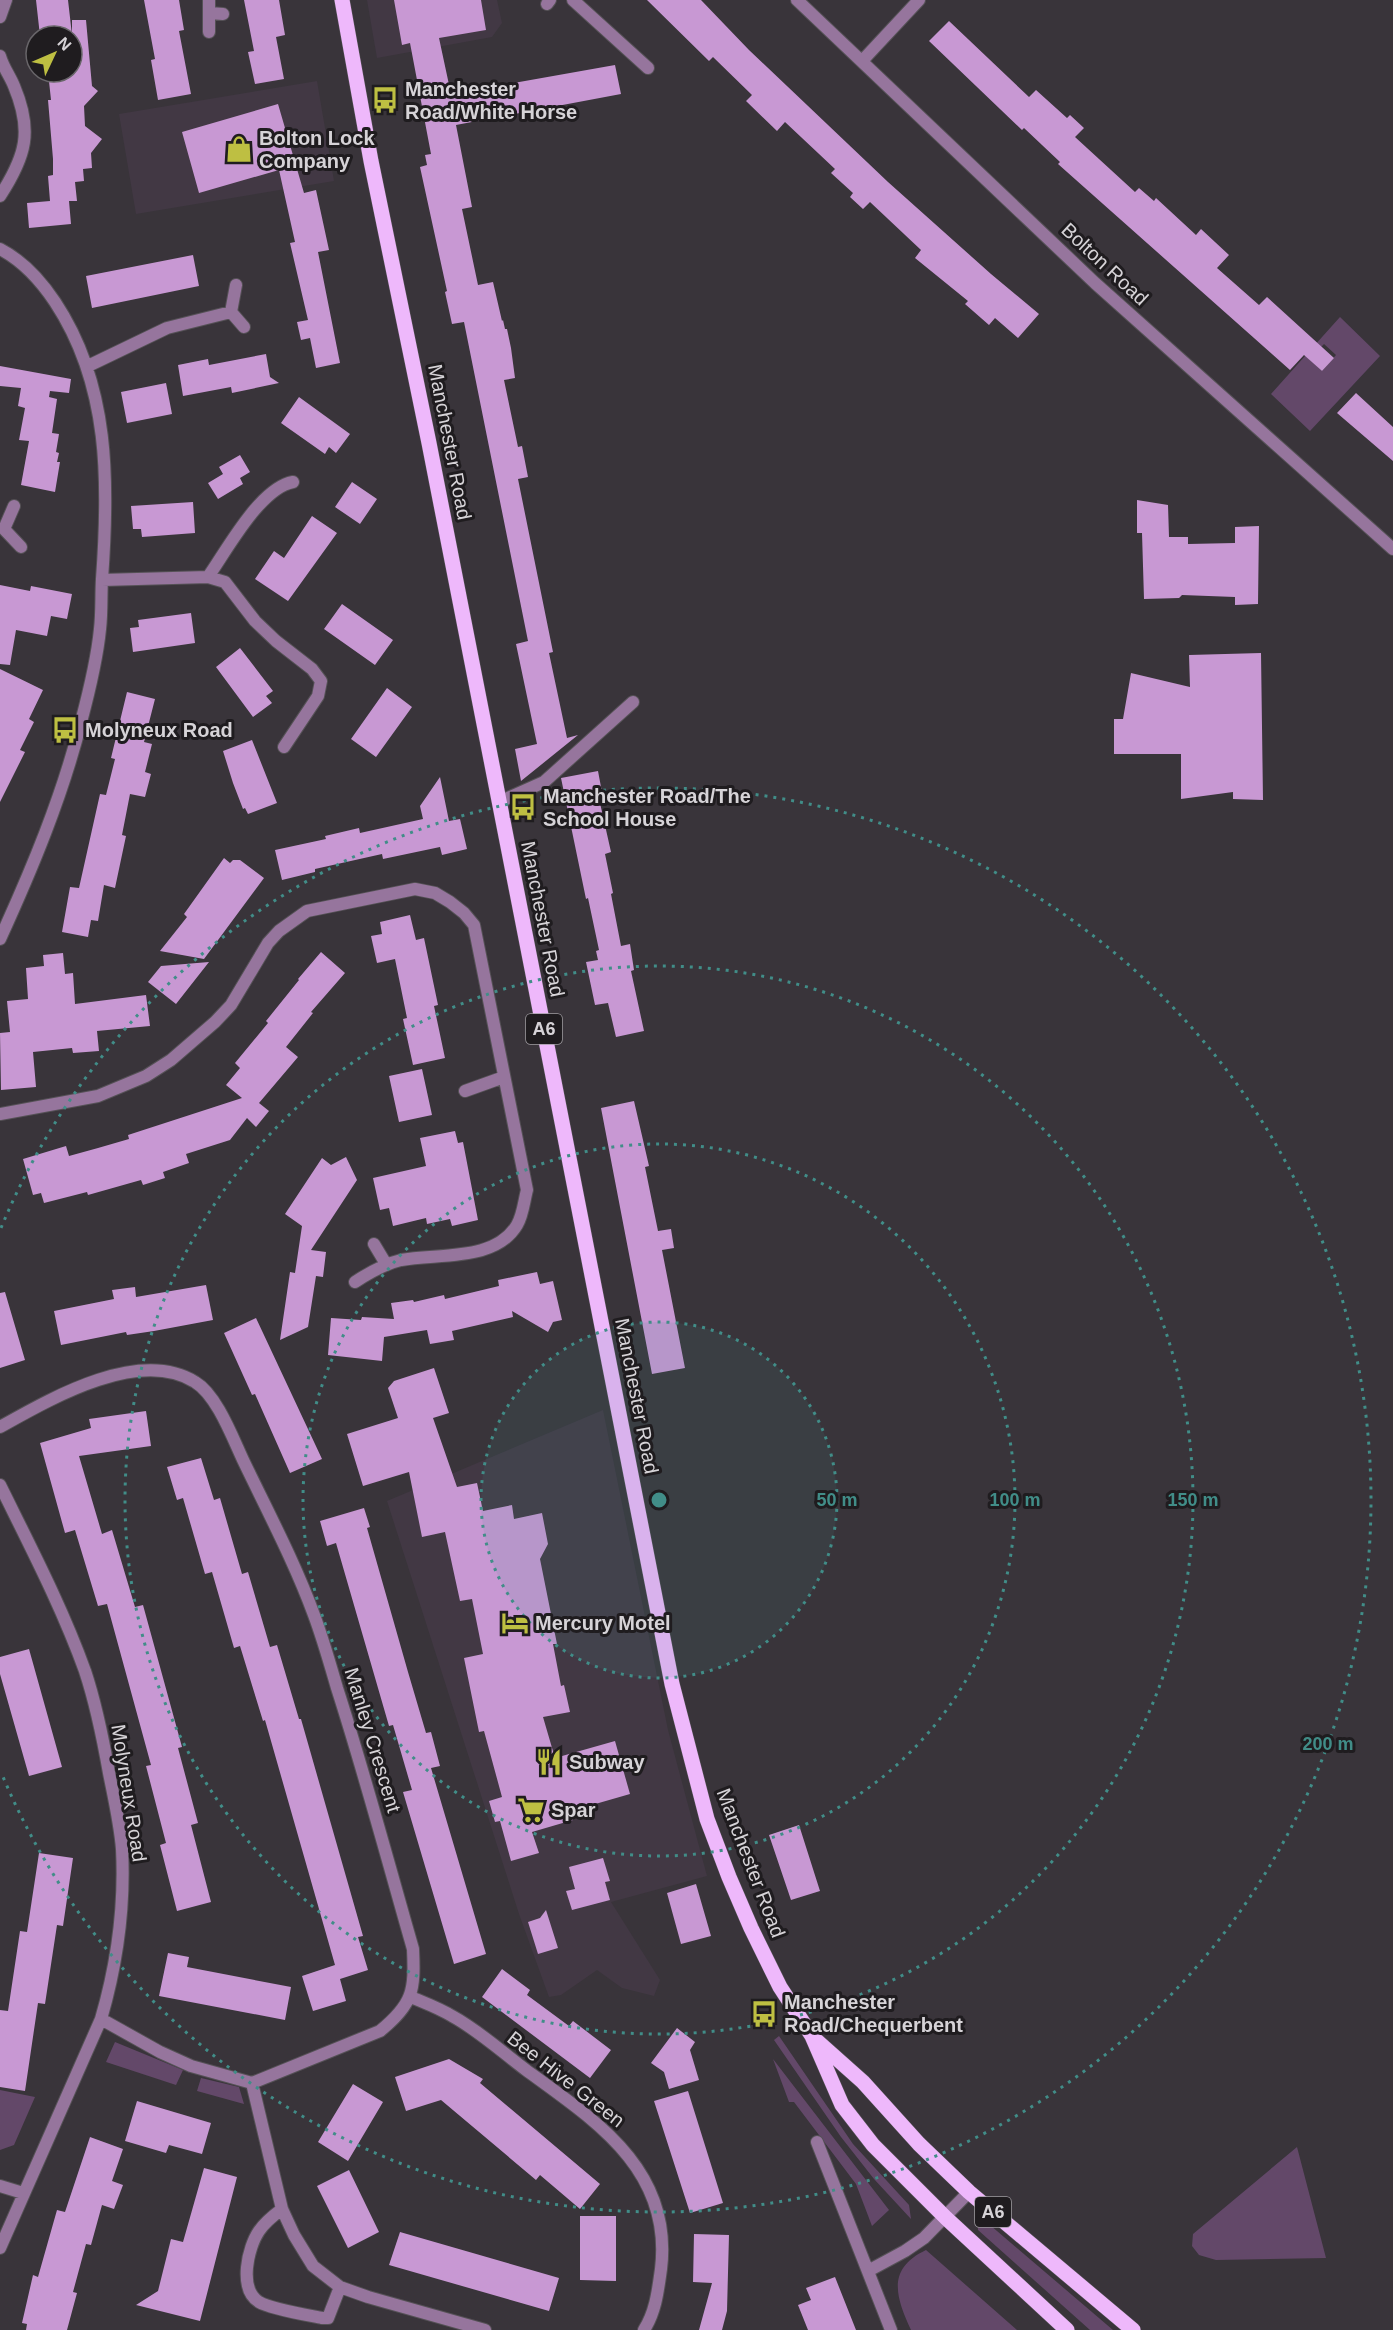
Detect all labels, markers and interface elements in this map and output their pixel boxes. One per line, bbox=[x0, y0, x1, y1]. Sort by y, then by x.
north arrow bbox=[24, 24, 84, 84]
text: N bbox=[54, 34, 75, 54]
place label: Manchester Road/White Horse bbox=[405, 78, 577, 123]
bus stop icon: Manchester Road/White Horse bbox=[370, 85, 400, 115]
place label: Bolton Lock Company bbox=[259, 127, 375, 172]
shop icon: Bolton Lock Company bbox=[224, 134, 254, 164]
street label: Bolton Road bbox=[1057, 218, 1153, 310]
street label: Manchester Road bbox=[424, 362, 476, 522]
bus stop icon: Molyneux Road bbox=[50, 715, 80, 745]
place label: Molyneux Road bbox=[85, 719, 233, 741]
place label: Manchester Road/The School House bbox=[543, 785, 751, 830]
bus stop icon: Manchester Road/The School House bbox=[508, 792, 538, 822]
street label: Manchester Road bbox=[517, 839, 569, 999]
road number: A6 bbox=[526, 1014, 562, 1044]
street label: Manchester Road bbox=[611, 1316, 663, 1476]
centre of rings bbox=[649, 1490, 669, 1510]
text: 50 m bbox=[816, 1490, 858, 1510]
text: 100 m bbox=[989, 1490, 1041, 1510]
text: 150 m bbox=[1167, 1490, 1219, 1510]
hotel icon: Mercury Motel bbox=[500, 1608, 530, 1638]
place label: Mercury Motel bbox=[535, 1612, 671, 1634]
street label: Manley Crescent bbox=[341, 1665, 406, 1815]
street label: Molyneux Road bbox=[107, 1723, 151, 1863]
text: 200 m bbox=[1302, 1734, 1354, 1754]
restaurant icon: Subway bbox=[534, 1747, 564, 1777]
place label: Subway bbox=[569, 1751, 645, 1773]
street label: Manchester Road bbox=[712, 1785, 790, 1941]
supermarket icon: Spar bbox=[516, 1795, 546, 1825]
place label: Spar bbox=[551, 1799, 596, 1821]
place label: Manchester Road/Chequerbent bbox=[784, 1991, 963, 2036]
bus stop icon: Manchester Road/Chequerbent bbox=[749, 1999, 779, 2029]
street label: Bee Hive Green bbox=[503, 2027, 629, 2131]
road number: A6 bbox=[975, 2197, 1011, 2227]

